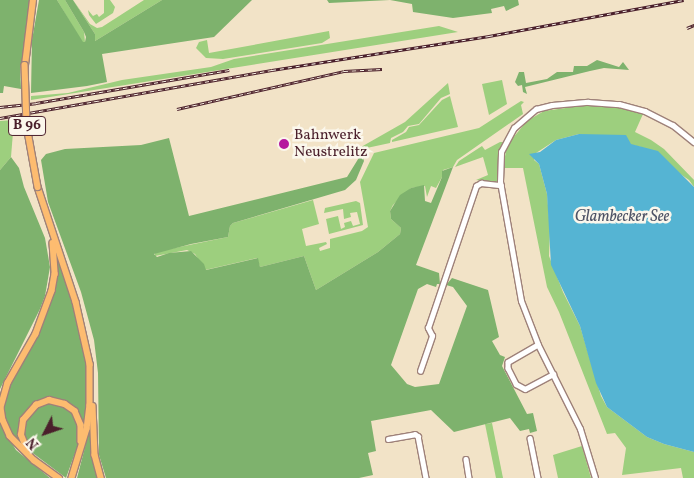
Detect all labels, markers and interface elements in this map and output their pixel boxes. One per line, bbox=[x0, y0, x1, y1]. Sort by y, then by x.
road number: B 96 bbox=[7, 114, 47, 138]
place label: Bahnwerk Neustrelitz bbox=[294, 126, 368, 161]
marker: Bahnwerk Neustrelitz bbox=[278, 138, 290, 150]
water label: Glambecker See bbox=[575, 207, 669, 227]
north arrow bbox=[20, 408, 70, 458]
text: N bbox=[23, 433, 44, 453]

